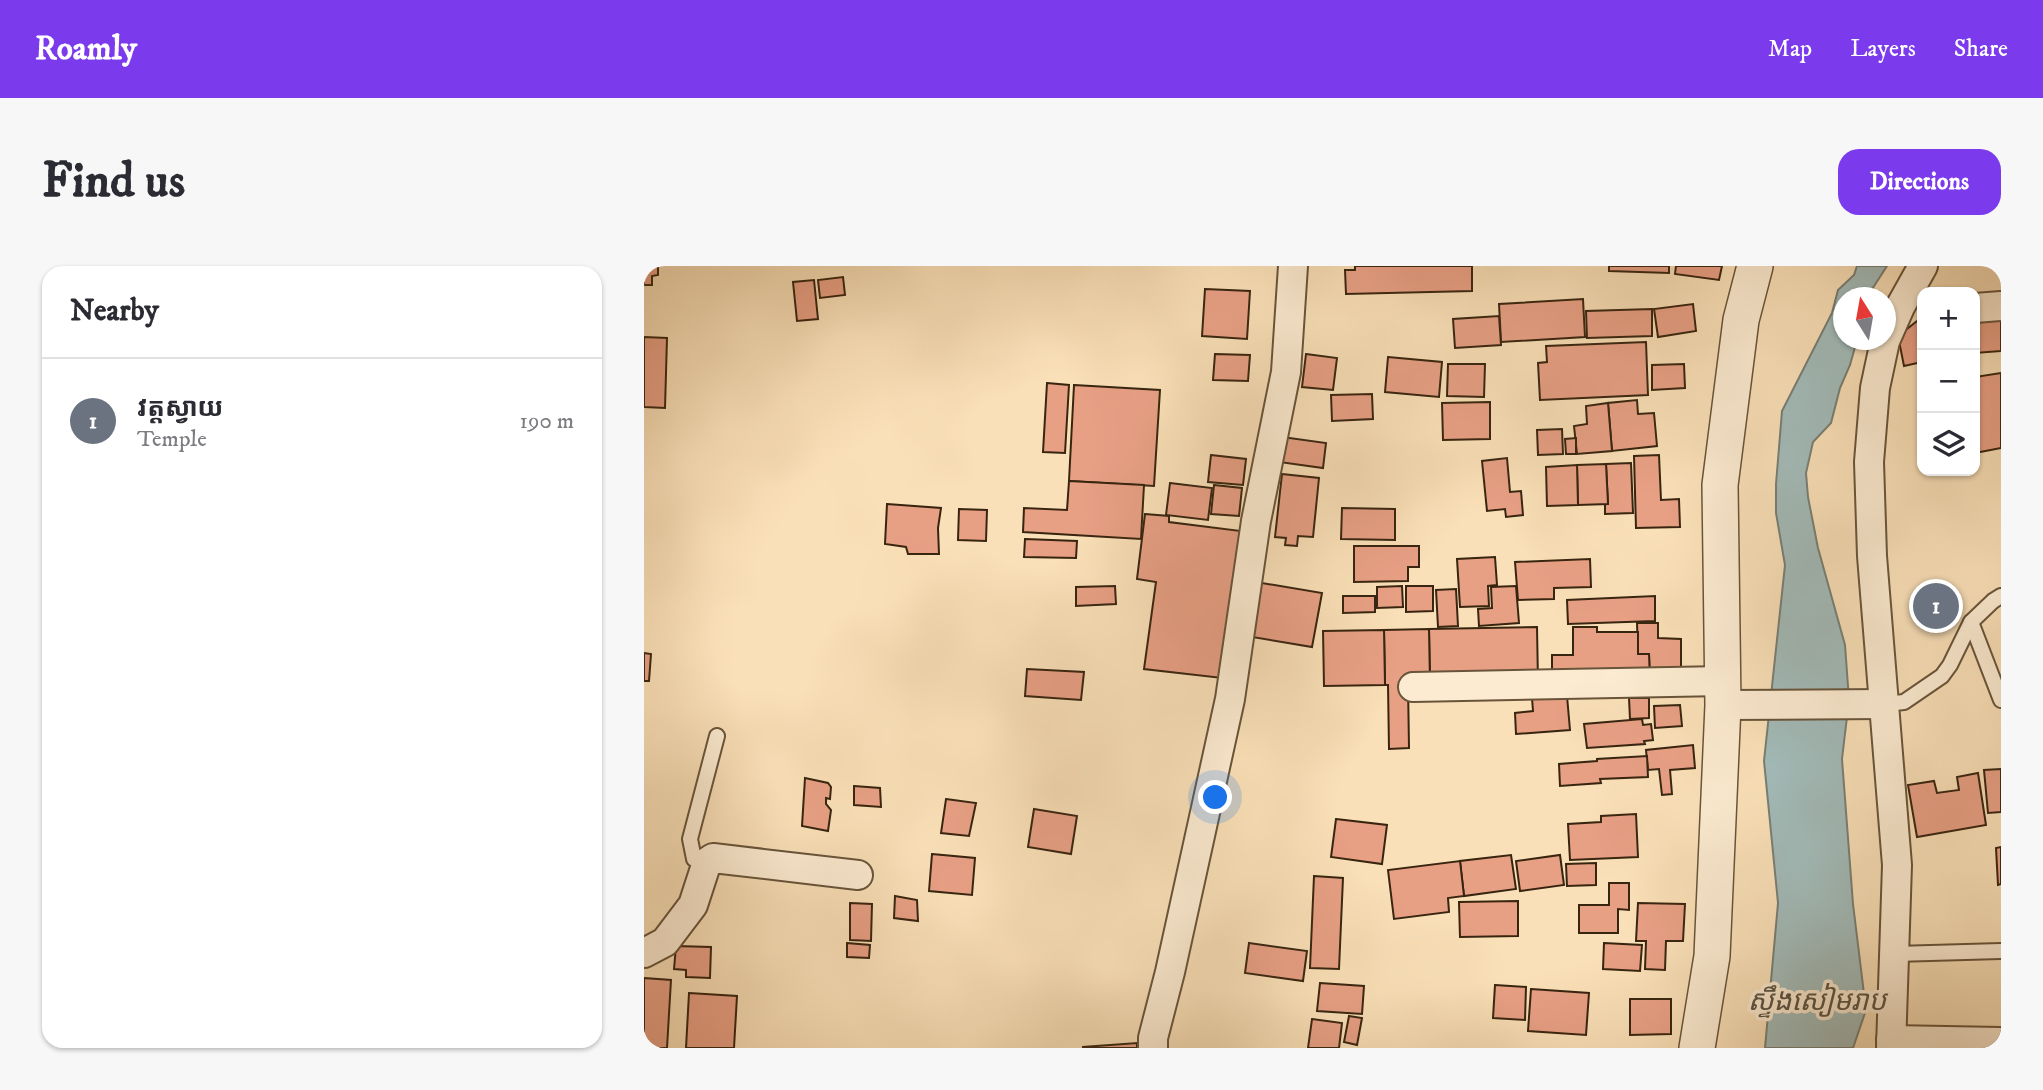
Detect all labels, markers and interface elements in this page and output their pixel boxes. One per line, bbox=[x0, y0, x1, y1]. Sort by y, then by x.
text: Roamly bbox=[35, 29, 137, 70]
text: Map bbox=[1768, 34, 1812, 64]
text: Layers bbox=[1850, 34, 1916, 64]
text: Share bbox=[1954, 34, 2008, 64]
button: Directions bbox=[1838, 149, 2001, 215]
text: Find us bbox=[42, 151, 185, 213]
north arrow bbox=[1833, 287, 1896, 350]
map controls bbox=[1917, 287, 1980, 476]
button: + bbox=[1917, 287, 1980, 350]
text: Nearby bbox=[70, 293, 159, 330]
button: − bbox=[1917, 350, 1980, 413]
text: វត្តស្វាយ bbox=[137, 392, 223, 425]
text: 1 bbox=[89, 407, 97, 436]
text: 190 m bbox=[520, 407, 574, 436]
button: layers bbox=[1917, 413, 1980, 476]
text: Temple bbox=[137, 425, 207, 454]
pin: 1 bbox=[1913, 580, 1959, 632]
your location bbox=[1198, 780, 1232, 814]
water label: ស្ទឹងសៀមរាប bbox=[1748, 982, 1889, 1019]

